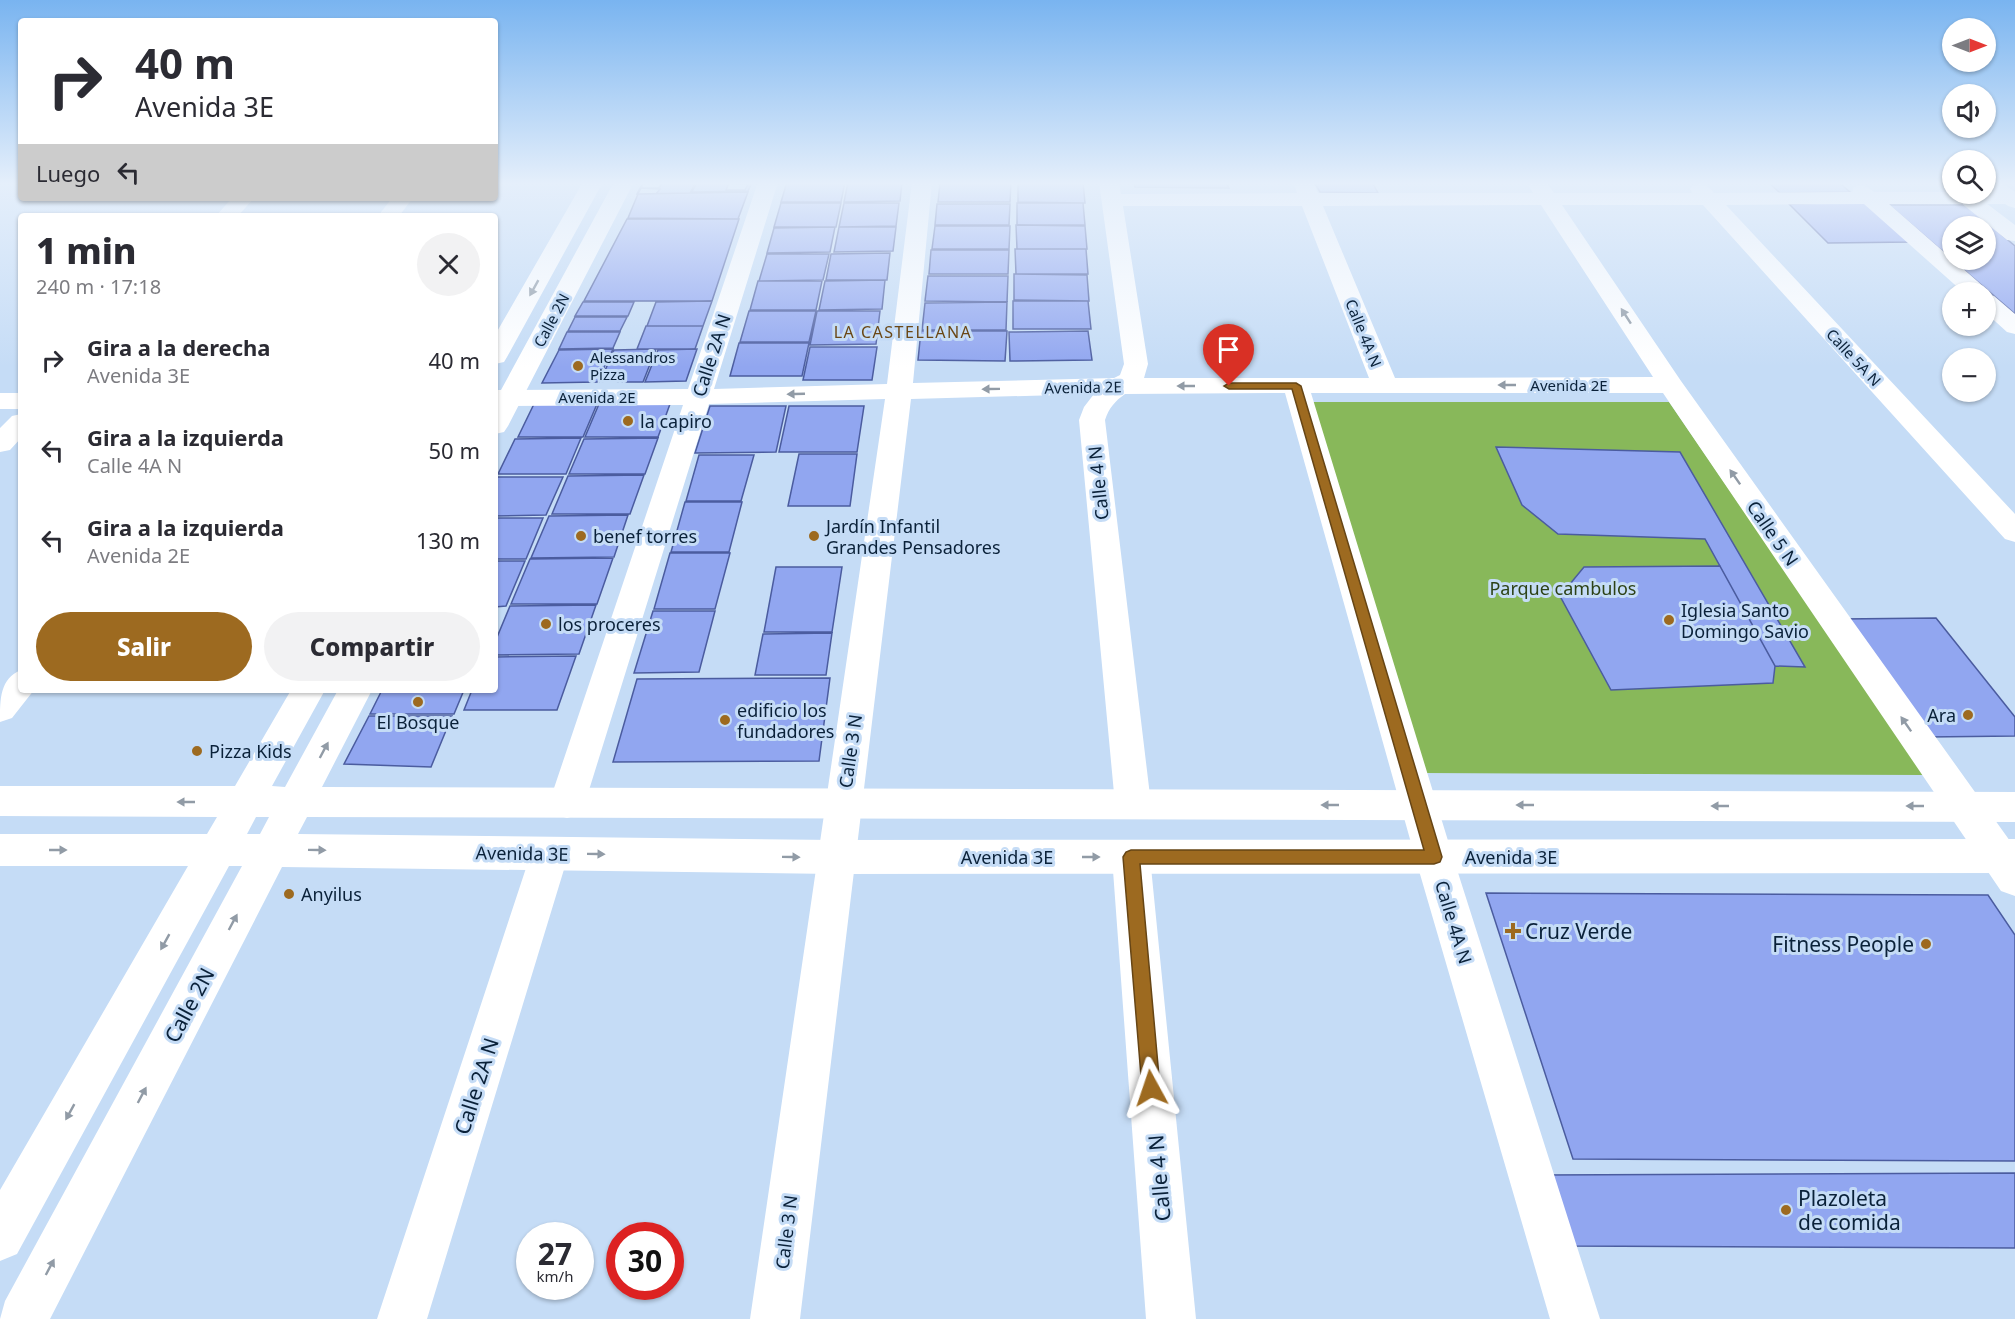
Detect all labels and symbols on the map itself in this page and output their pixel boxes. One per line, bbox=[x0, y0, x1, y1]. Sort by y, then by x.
north arrow bbox=[1942, 18, 1996, 72]
one-way arrow bbox=[528, 280, 539, 296]
street label: Calle 2N bbox=[529, 290, 573, 350]
street label: Calle 4A N bbox=[1341, 296, 1387, 370]
one-way arrow bbox=[1620, 308, 1631, 324]
street label: Calle 2A N bbox=[686, 311, 736, 399]
district label: LA CASTELLANA bbox=[834, 321, 972, 343]
pin bbox=[1203, 324, 1254, 386]
street label: Calle 5A N bbox=[1822, 324, 1886, 390]
place label: Alessandros Pizza bbox=[590, 347, 675, 384]
marker: Alessandros Pizza bbox=[571, 359, 585, 373]
street label: Avenida 2E bbox=[1530, 375, 1608, 395]
street label: Avenida 2E bbox=[1044, 376, 1122, 398]
one-way arrow bbox=[1498, 380, 1517, 390]
one-way arrow bbox=[1177, 381, 1196, 391]
one-way arrow bbox=[982, 384, 1001, 393]
street label: Avenida 2E bbox=[558, 387, 636, 407]
one-way arrow bbox=[787, 389, 806, 398]
place label: la capiro bbox=[640, 409, 712, 433]
marker: la capiro bbox=[621, 414, 635, 428]
street label: Calle 4 N bbox=[1082, 445, 1114, 521]
one-way arrow bbox=[1729, 470, 1741, 486]
street label: Calle 5 N bbox=[1742, 496, 1804, 570]
place label: Jardín Infantil Grandes Pensadores bbox=[824, 514, 1001, 559]
place label: benef torres bbox=[593, 524, 697, 548]
marker: benef torres bbox=[574, 529, 588, 543]
marker: Jardín Infantil Grandes Pensadores bbox=[807, 529, 821, 543]
park label: Parque cambulos bbox=[1489, 576, 1637, 600]
place label: Iglesia Santo Domingo Savio bbox=[1681, 598, 1809, 643]
place label: los proceres bbox=[558, 612, 661, 636]
marker: Iglesia Santo Domingo Savio bbox=[1662, 613, 1676, 627]
marker: los proceres bbox=[539, 617, 553, 631]
marker: El Bosque bbox=[411, 695, 425, 709]
place label: edificio los fundadores bbox=[737, 698, 834, 743]
place label: Ara bbox=[1927, 703, 1956, 727]
marker: Ara bbox=[1961, 708, 1975, 722]
place label: El Bosque bbox=[377, 710, 459, 734]
marker: edificio los fundadores bbox=[718, 713, 732, 727]
street label: Calle 3 N bbox=[833, 713, 867, 789]
one-way arrow bbox=[1901, 716, 1912, 732]
place label: Pizza Kids bbox=[209, 739, 292, 763]
one-way arrow bbox=[319, 741, 329, 758]
marker: Pizza Kids bbox=[190, 744, 204, 758]
one-way arrow bbox=[177, 797, 196, 807]
one-way arrow bbox=[1320, 800, 1339, 810]
one-way arrow bbox=[1515, 800, 1534, 810]
one-way arrow bbox=[1710, 801, 1729, 811]
one-way arrow bbox=[1905, 801, 1924, 811]
street label: Avenida 3E bbox=[475, 840, 569, 866]
one-way arrow bbox=[49, 845, 68, 855]
one-way arrow bbox=[308, 845, 327, 855]
street label: Avenida 3E bbox=[961, 845, 1053, 869]
street label: Avenida 3E bbox=[1465, 845, 1557, 869]
one-way arrow bbox=[587, 849, 606, 859]
one-way arrow bbox=[782, 852, 801, 862]
one-way arrow bbox=[1082, 852, 1101, 862]
street label: Calle 4A N bbox=[1430, 877, 1478, 967]
place label: Anyilus bbox=[301, 882, 362, 906]
marker: Anyilus bbox=[282, 887, 296, 901]
one-way arrow bbox=[228, 914, 238, 931]
place label: Cruz Verde bbox=[1525, 917, 1632, 945]
marker: Cruz Verde bbox=[1506, 924, 1520, 938]
place label: Fitness People bbox=[1772, 930, 1914, 958]
one-way arrow bbox=[160, 934, 171, 950]
marker: Fitness People bbox=[1919, 937, 1933, 951]
street label: Calle 2N bbox=[158, 963, 220, 1047]
street label: Calle 2A N bbox=[447, 1034, 505, 1138]
position arrow bbox=[1119, 1056, 1183, 1120]
one-way arrow bbox=[136, 1086, 146, 1104]
one-way arrow bbox=[65, 1104, 75, 1121]
street label: Calle 4 N bbox=[1141, 1134, 1177, 1222]
place label: Plazoleta de comida bbox=[1798, 1184, 1901, 1236]
street label: Calle 3 N bbox=[770, 1194, 802, 1270]
marker: Plazoleta de comida bbox=[1779, 1203, 1793, 1217]
speed limit sign: 30 bbox=[606, 1222, 684, 1300]
one-way arrow bbox=[46, 1259, 55, 1276]

